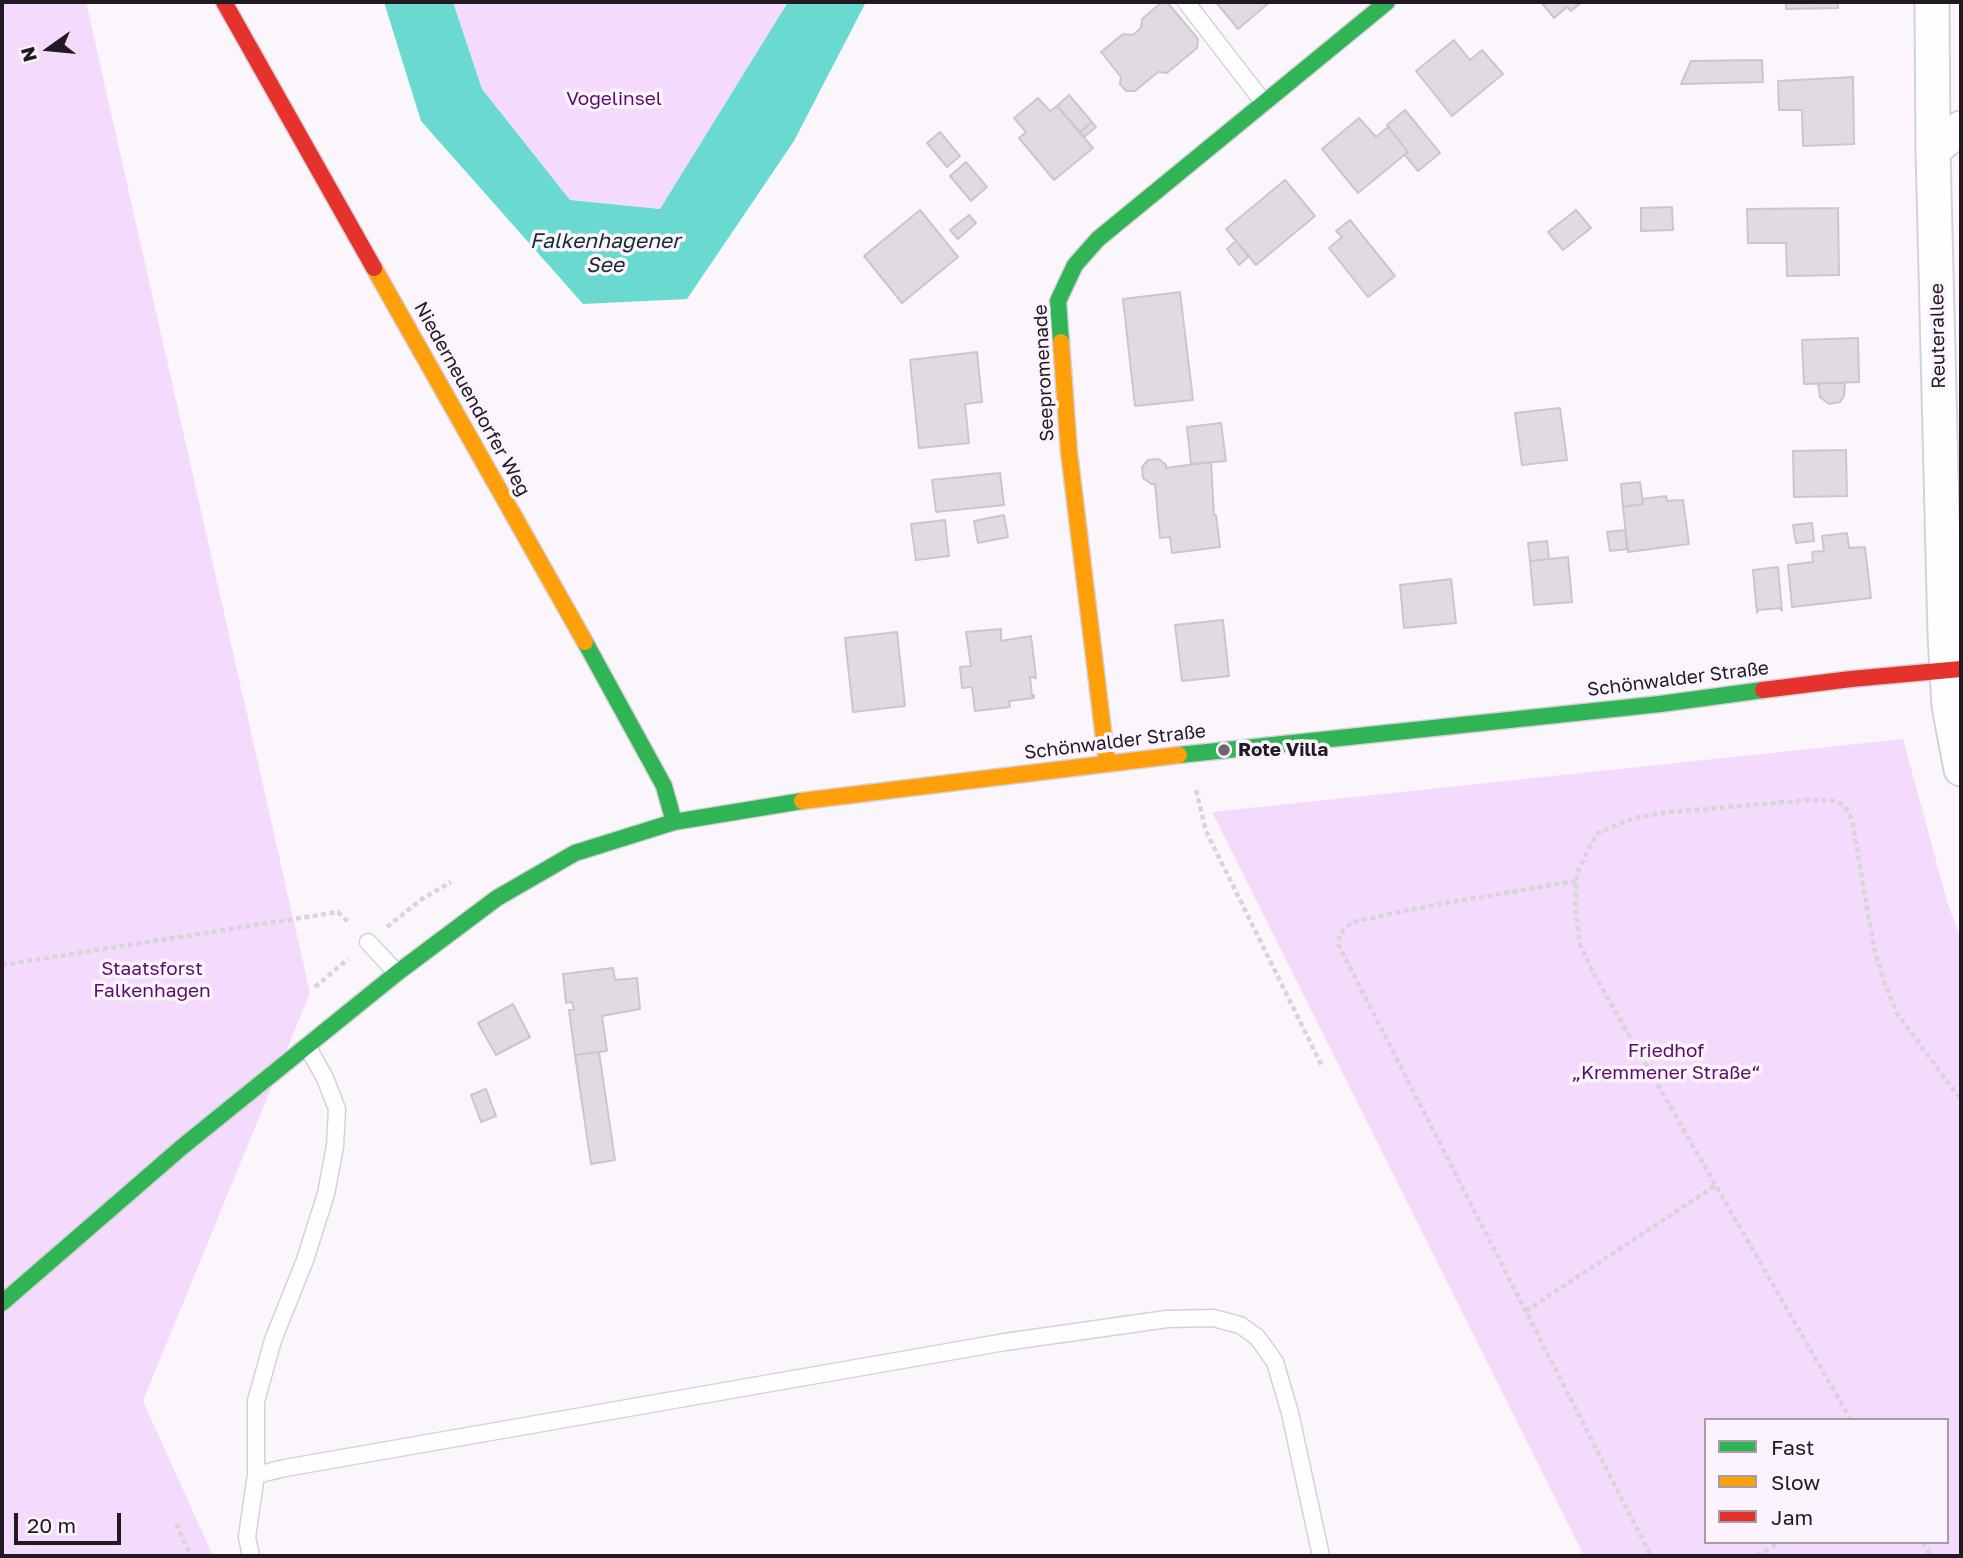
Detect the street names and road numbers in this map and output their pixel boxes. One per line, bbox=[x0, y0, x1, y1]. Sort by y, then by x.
street label: Reuterallee bbox=[1926, 283, 1950, 389]
street label: Niederneuendorfer Weg bbox=[409, 298, 535, 500]
street label: Seepromenade bbox=[1029, 304, 1059, 442]
street label: Schönwalder Straße bbox=[1586, 657, 1770, 701]
street label: Schönwalder Straße bbox=[1023, 720, 1207, 764]

